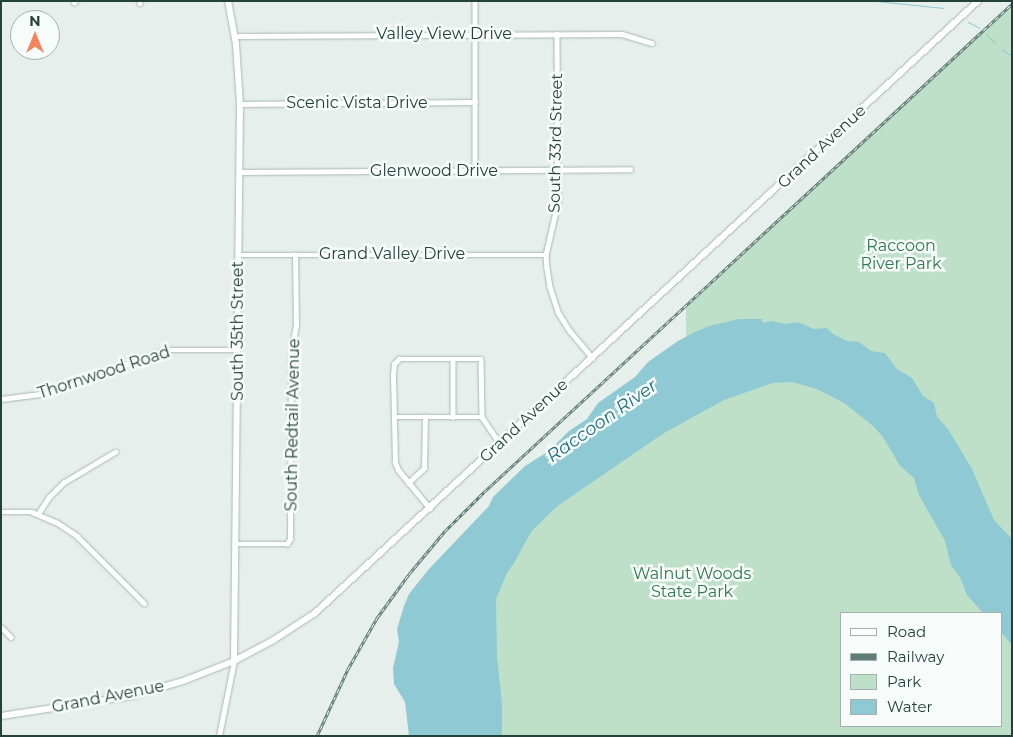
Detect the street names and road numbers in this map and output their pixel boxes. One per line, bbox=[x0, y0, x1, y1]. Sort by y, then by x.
street label: Valley View Drive bbox=[376, 24, 512, 44]
street label: South 33rd Street bbox=[545, 73, 567, 213]
street label: Scenic Vista Drive bbox=[286, 93, 428, 113]
street label: Grand Avenue bbox=[774, 101, 870, 193]
street label: Glenwood Drive bbox=[370, 161, 498, 181]
street label: Grand Valley Drive bbox=[319, 244, 465, 264]
street label: South 35th Street bbox=[228, 261, 248, 401]
street label: South Redtail Avenue bbox=[282, 338, 304, 512]
street label: Thornwood Road bbox=[36, 343, 172, 403]
street label: Grand Avenue bbox=[476, 375, 572, 467]
street label: Grand Avenue bbox=[50, 677, 166, 717]

